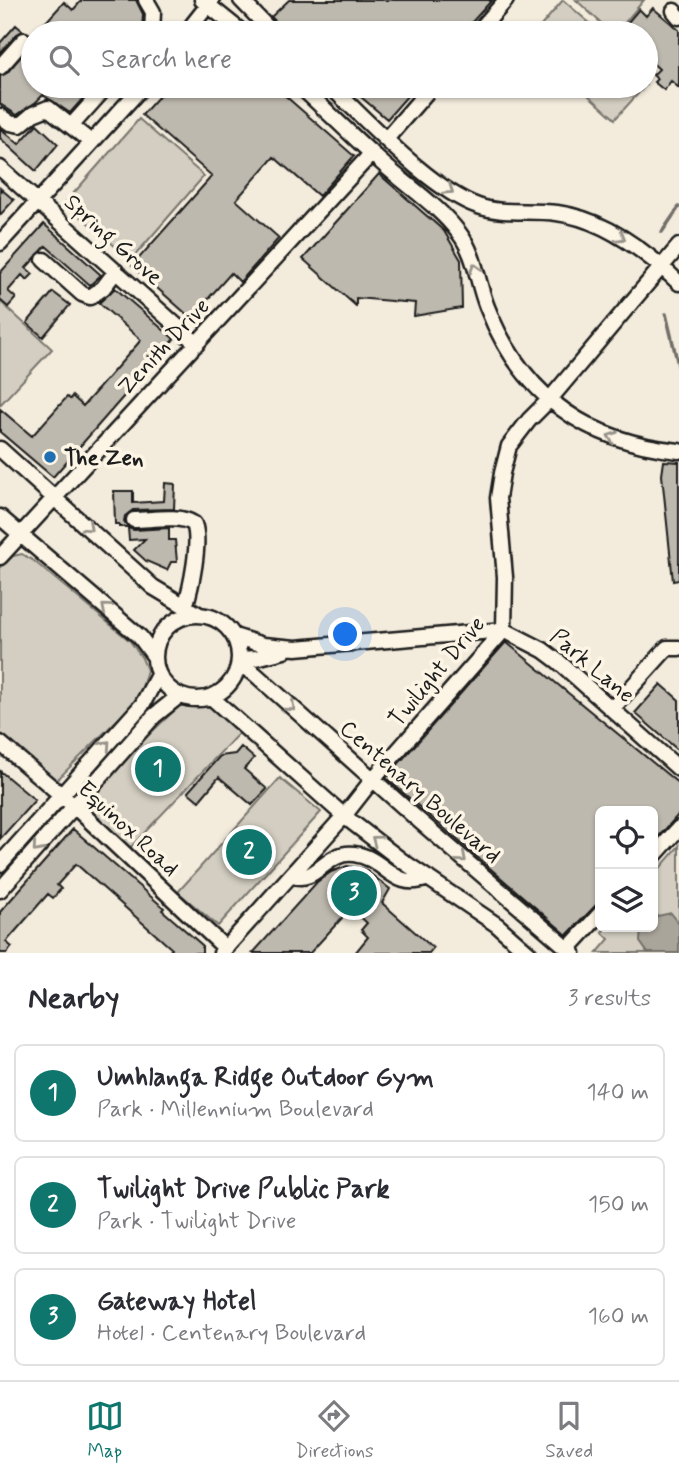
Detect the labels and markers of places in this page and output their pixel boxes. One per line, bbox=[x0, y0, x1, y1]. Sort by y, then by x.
place label: The Zen bbox=[64, 444, 144, 474]
marker: The Zen bbox=[42, 449, 58, 465]
pin: 1 bbox=[135, 743, 181, 795]
pin: 2 bbox=[226, 826, 272, 878]
pin: 3 bbox=[331, 867, 377, 919]

